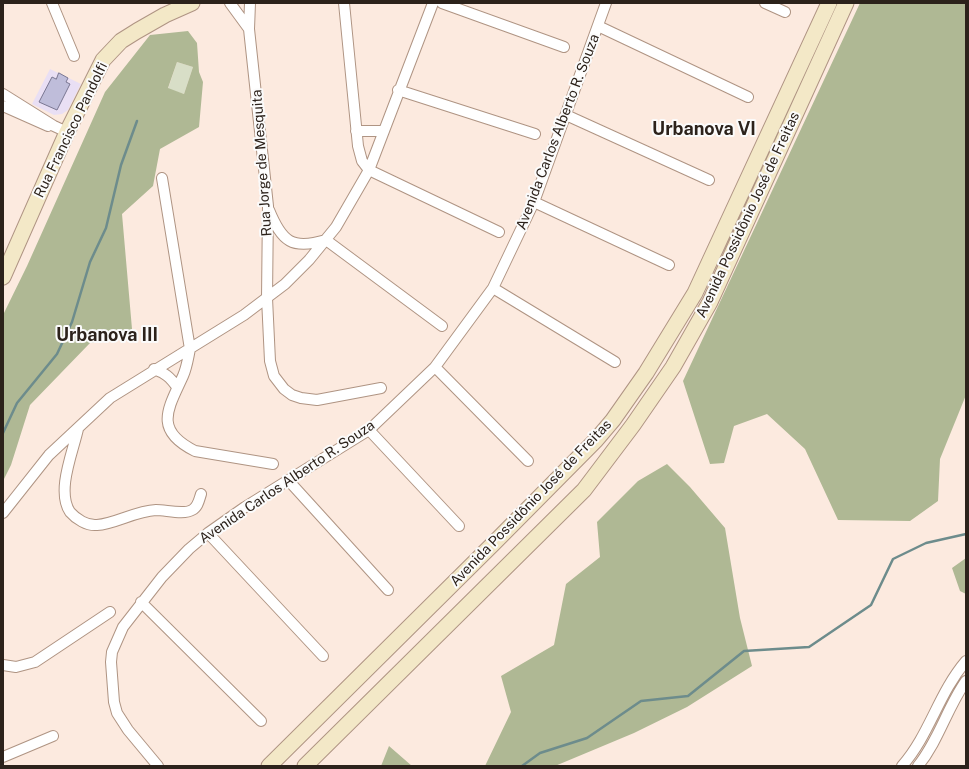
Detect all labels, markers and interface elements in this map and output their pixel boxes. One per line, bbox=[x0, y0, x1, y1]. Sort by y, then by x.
street label: Avenida Carlos Alberto R. Souza bbox=[513, 32, 603, 232]
street label: Rua Francisco Pandolfi bbox=[31, 60, 111, 200]
street label: Rua Jorge de Mesquita bbox=[248, 89, 276, 237]
street label: Avenida Possidônio José de Freitas bbox=[693, 109, 803, 321]
district label: Urbanova VI bbox=[652, 118, 756, 140]
district label: Urbanova III bbox=[56, 324, 158, 346]
street label: Avenida Possidônio José de Freitas bbox=[447, 416, 615, 590]
street label: Avenida Carlos Alberto R. Souza bbox=[196, 417, 378, 547]

